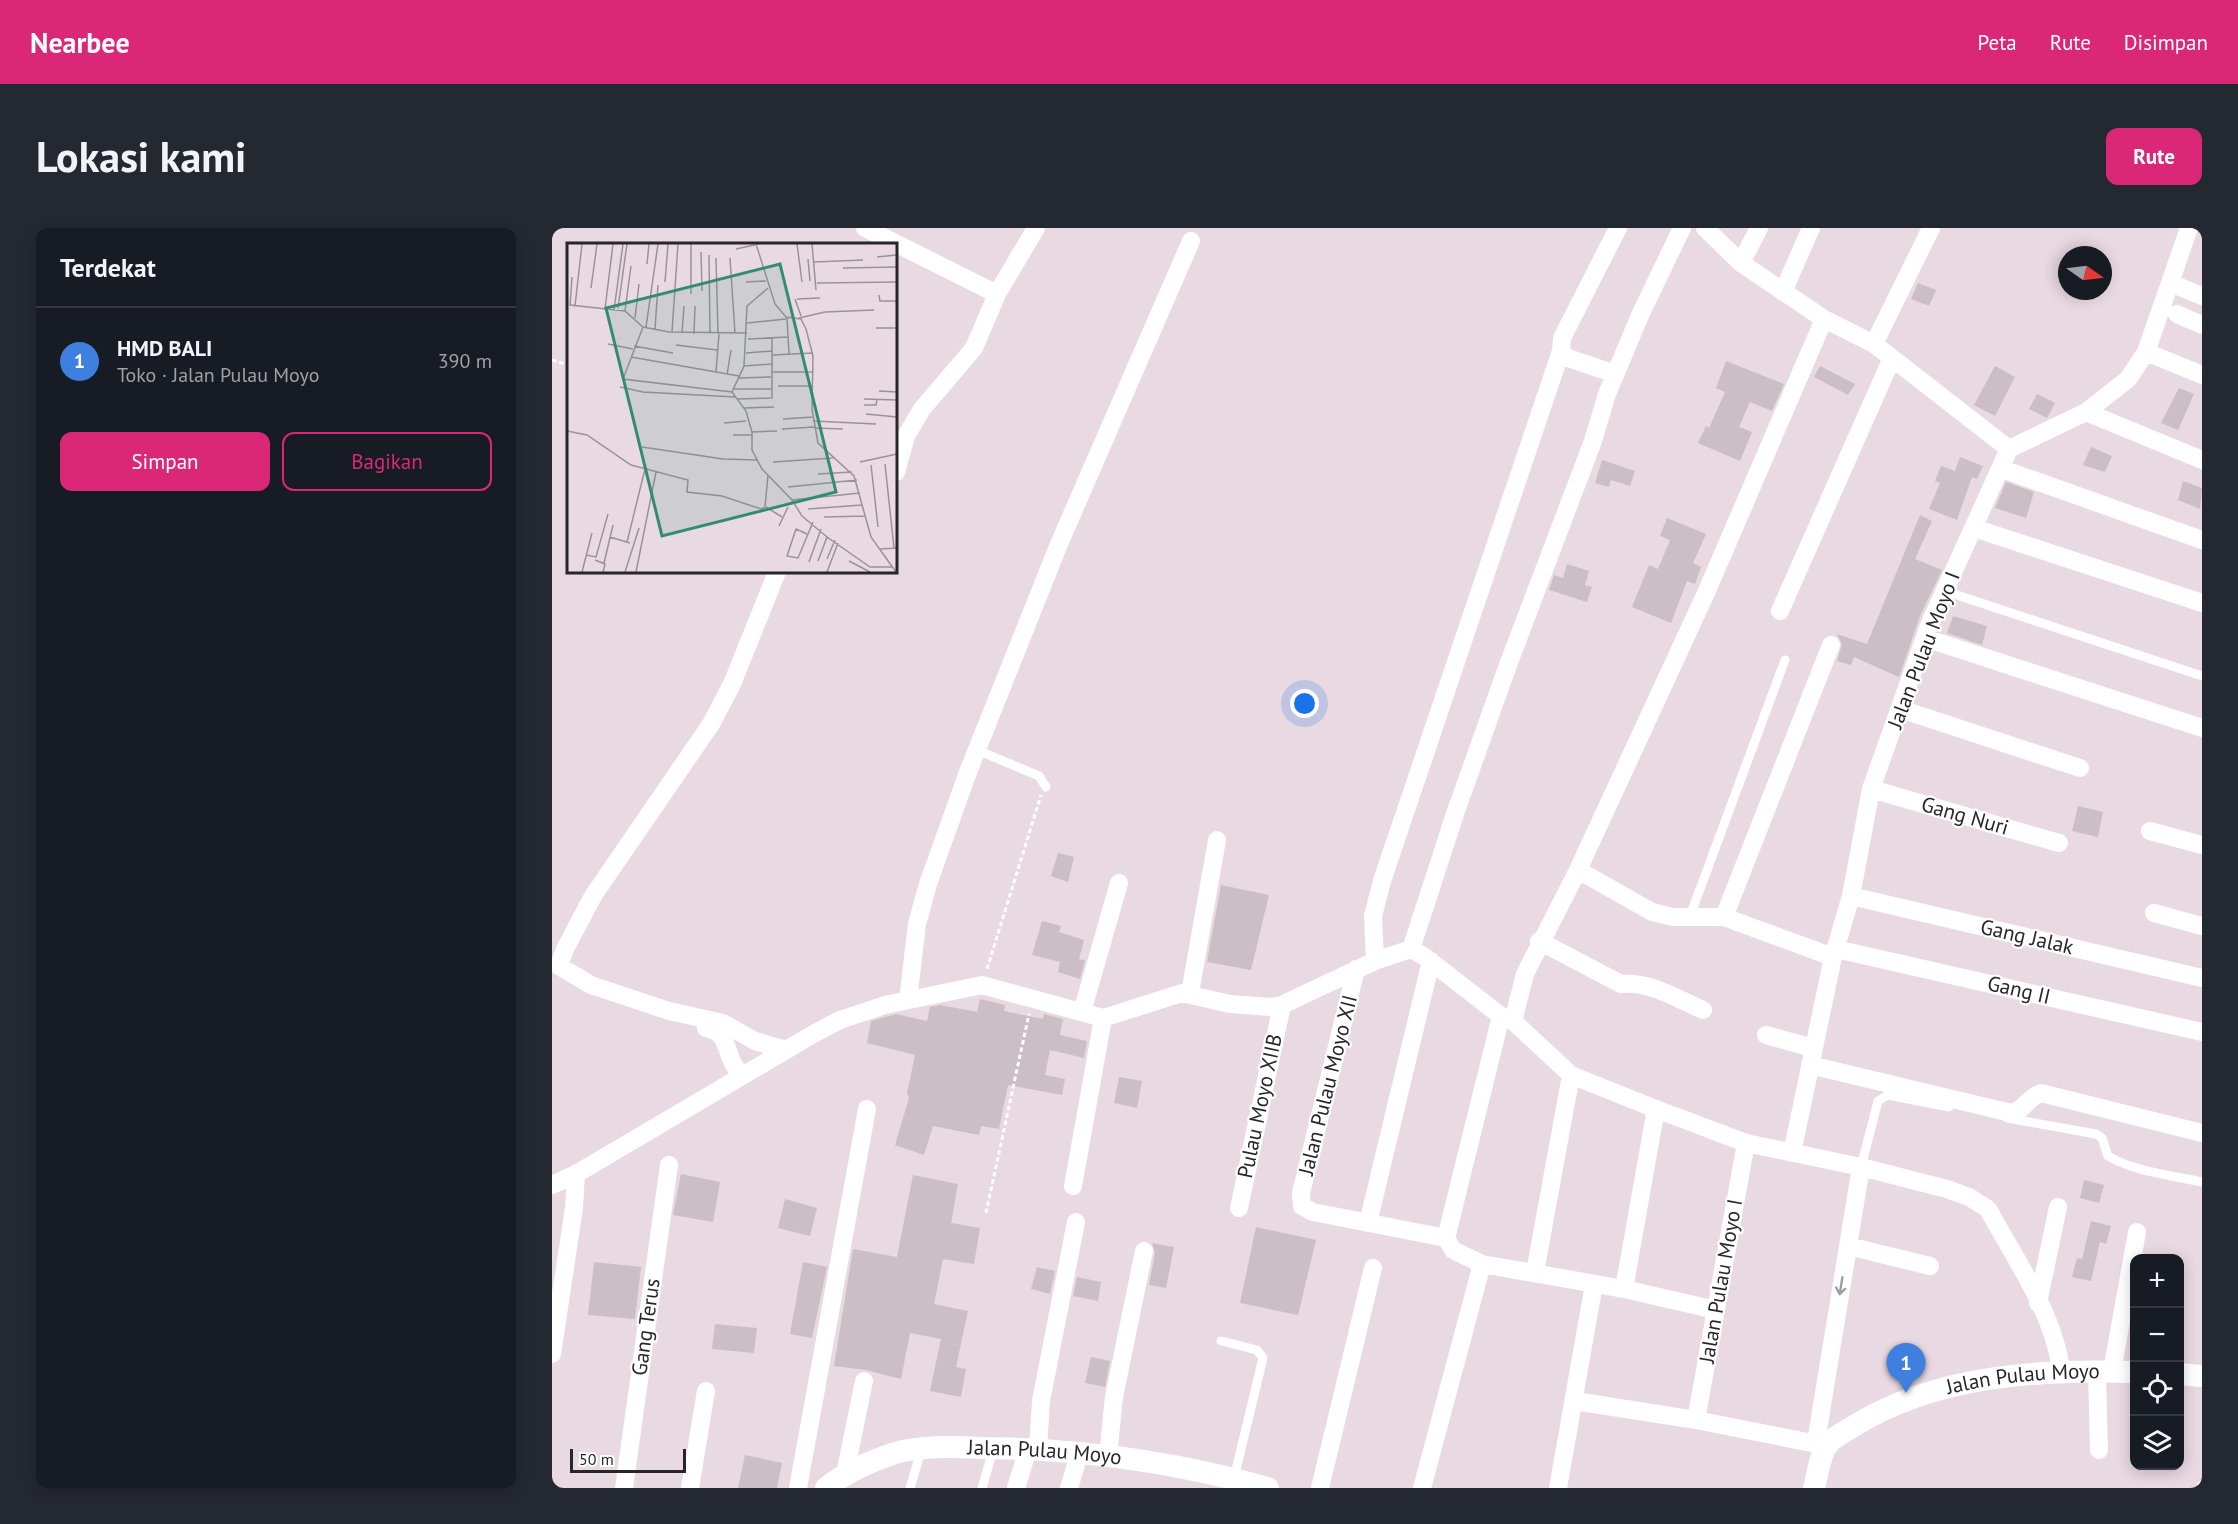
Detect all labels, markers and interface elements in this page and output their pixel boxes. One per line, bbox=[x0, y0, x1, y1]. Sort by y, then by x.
text: Nearbee bbox=[30, 24, 130, 61]
text: Peta bbox=[1977, 29, 2017, 56]
text: Rute bbox=[2050, 29, 2091, 56]
text: Disimpan bbox=[2124, 29, 2208, 56]
button: Rute bbox=[2106, 128, 2202, 185]
text: Lokasi kami bbox=[36, 129, 246, 184]
inset map bbox=[567, 243, 897, 573]
north arrow bbox=[2058, 246, 2112, 300]
text: Terdekat bbox=[60, 251, 156, 284]
text: HMD BALI bbox=[117, 334, 212, 362]
text: 1 bbox=[74, 348, 85, 374]
text: 390 m bbox=[438, 348, 492, 374]
text: Toko · Jalan Pulau Moyo bbox=[117, 362, 319, 388]
button: Simpan bbox=[60, 432, 270, 491]
button: Bagikan bbox=[282, 432, 492, 491]
street label: Jalan Pulau Moyo I bbox=[1881, 567, 1966, 733]
your location bbox=[1290, 689, 1319, 718]
street label: Gang Nuri bbox=[1918, 790, 2012, 841]
street label: Gang Jalak bbox=[1978, 913, 2076, 960]
street label: Gang II bbox=[1985, 969, 2053, 1010]
street label: Jalan Pulau Moyo XII bbox=[1292, 992, 1363, 1179]
street label: Pulau Moyo XIIB bbox=[1231, 1031, 1288, 1180]
street label: Jalan Pulau Moyo I bbox=[1693, 1197, 1748, 1366]
map controls bbox=[2130, 1254, 2184, 1470]
button: + bbox=[2130, 1254, 2184, 1308]
one-way arrow bbox=[1836, 1276, 1847, 1296]
street label: Gang Terus bbox=[625, 1277, 666, 1377]
button: − bbox=[2130, 1308, 2184, 1362]
pin: 1 bbox=[1886, 1344, 1926, 1393]
street label: Jalan Pulau Moyo bbox=[1942, 1357, 2100, 1400]
button: locate bbox=[2130, 1362, 2184, 1416]
button: layers bbox=[2130, 1416, 2184, 1470]
street label: Jalan Pulau Moyo bbox=[966, 1433, 1123, 1471]
scale bar bbox=[570, 1446, 686, 1474]
text: 50 m bbox=[579, 1449, 614, 1469]

